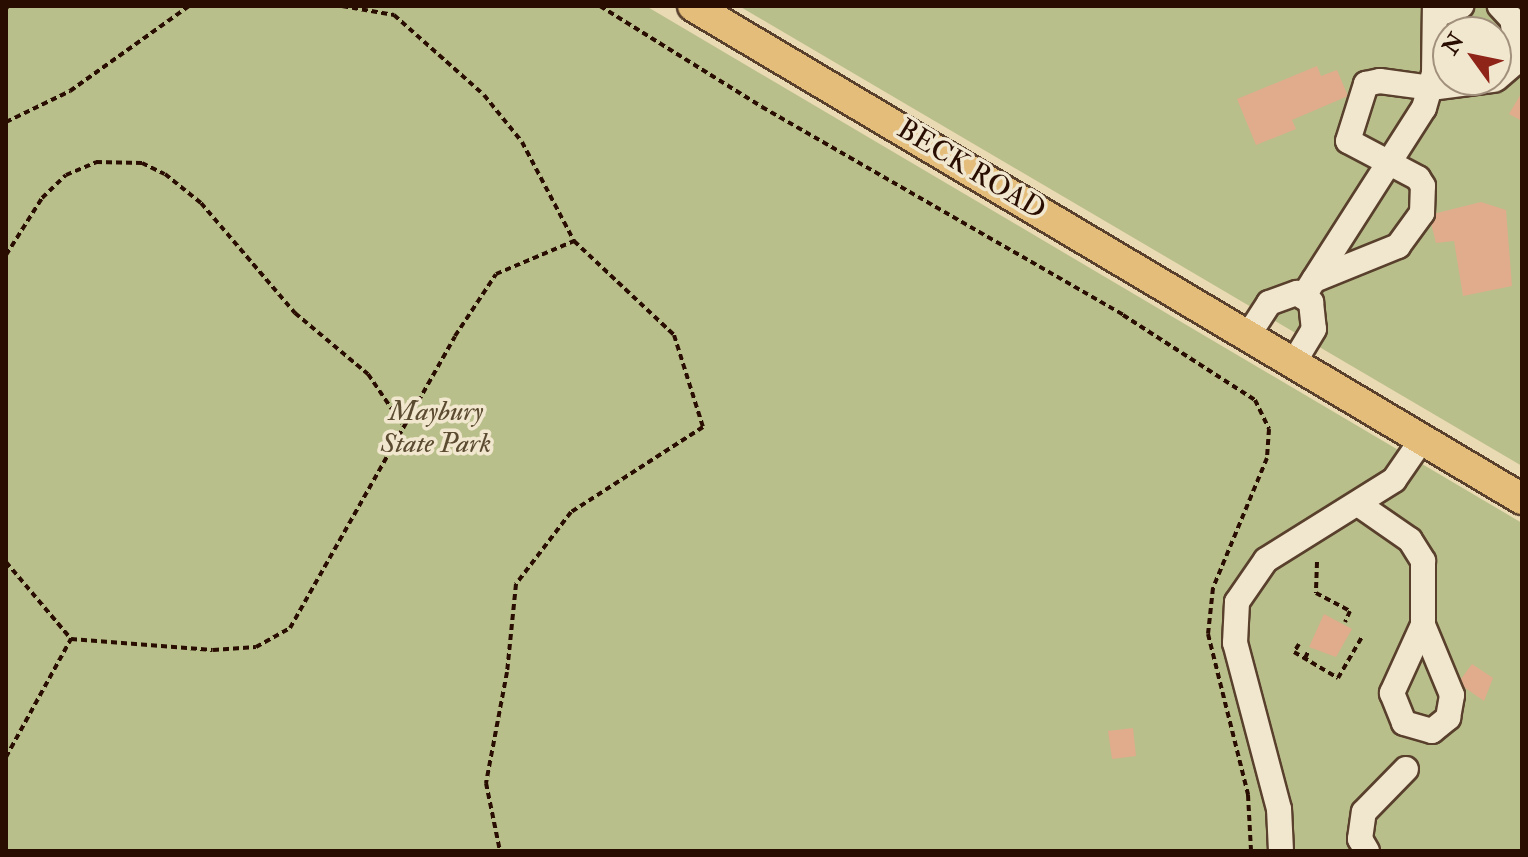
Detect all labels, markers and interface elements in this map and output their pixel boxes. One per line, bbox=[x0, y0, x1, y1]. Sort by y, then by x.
north arrow bbox=[1432, 16, 1512, 96]
text: N bbox=[1436, 28, 1471, 60]
street label: BECK ROAD bbox=[891, 113, 1051, 227]
park label: Maybury State Park bbox=[381, 395, 491, 461]

